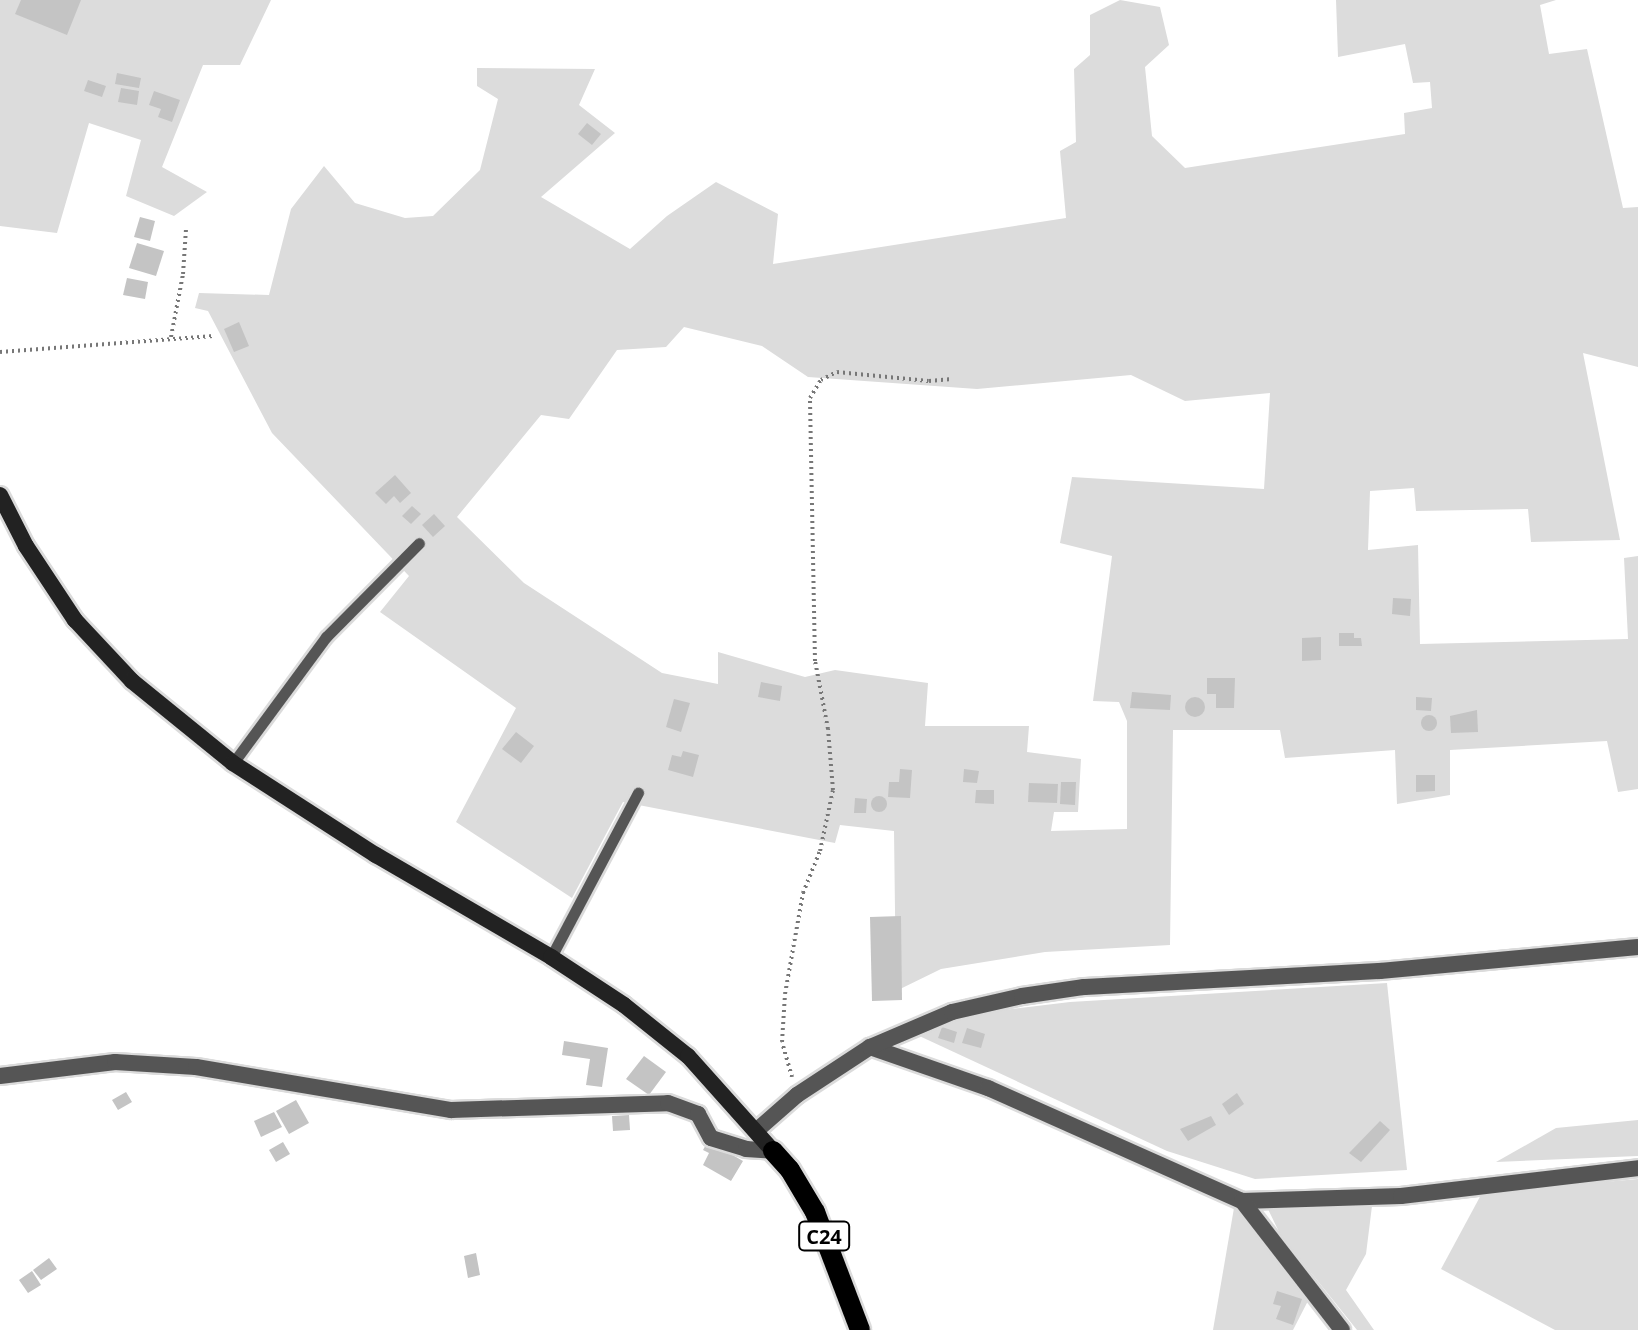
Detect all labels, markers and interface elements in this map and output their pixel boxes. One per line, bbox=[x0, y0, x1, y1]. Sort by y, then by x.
road number: C24 bbox=[798, 1220, 850, 1252]

